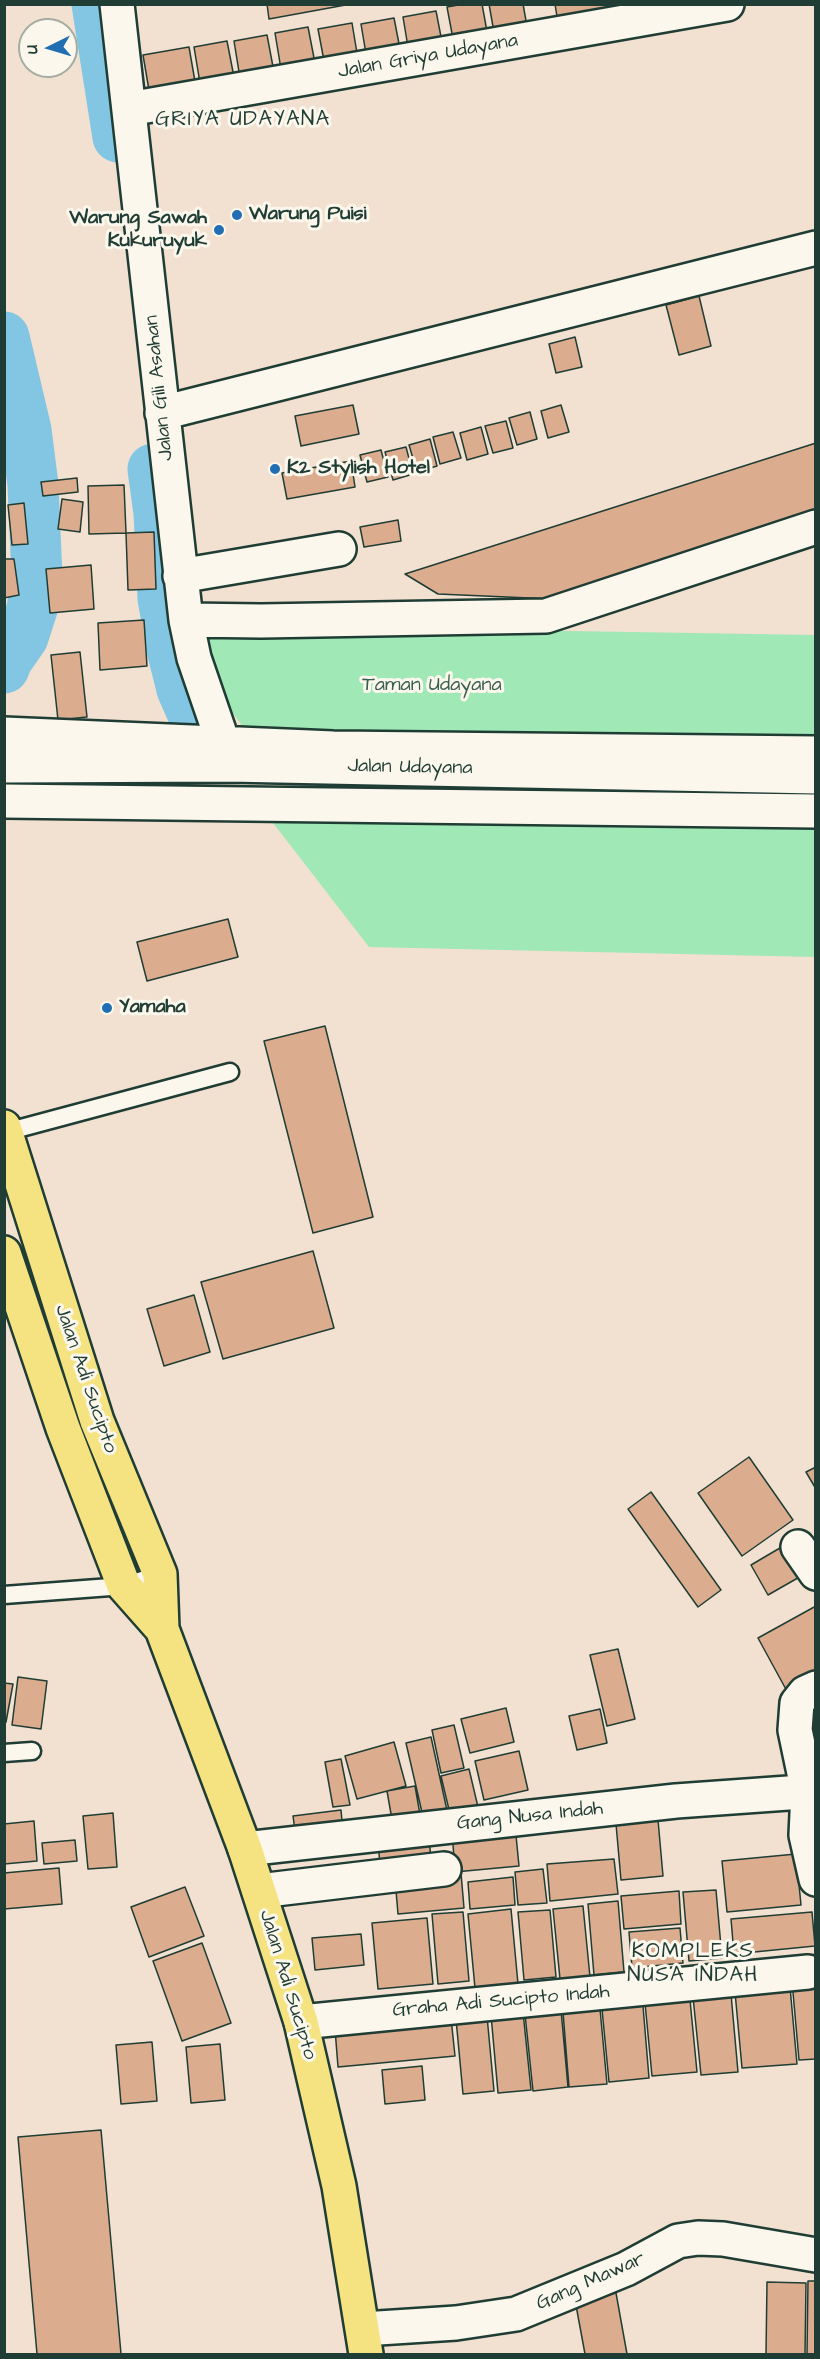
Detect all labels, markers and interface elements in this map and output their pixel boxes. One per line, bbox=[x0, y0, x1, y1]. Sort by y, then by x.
north arrow bbox=[18, 18, 78, 78]
street label: Jalan Griya Udayana bbox=[336, 29, 520, 85]
text: U bbox=[21, 44, 43, 55]
district label: GRIYA UDAYANA bbox=[155, 108, 331, 134]
place label: Warung Puisi bbox=[249, 203, 366, 227]
place label: Warung Sawah Kukuruyuk bbox=[69, 207, 207, 254]
marker: Warung Puisi bbox=[230, 208, 244, 222]
marker: Warung Sawah Kukuruyuk bbox=[212, 223, 226, 237]
street label: Jalan Gili Asahan bbox=[140, 314, 180, 462]
place label: K2 Stylish Hotel bbox=[287, 457, 430, 481]
marker: K2 Stylish Hotel bbox=[268, 462, 282, 476]
park label: Taman Udayana bbox=[362, 674, 502, 698]
street label: Jalan Udayana bbox=[347, 755, 473, 781]
place label: Yamaha bbox=[119, 996, 186, 1020]
marker: Yamaha bbox=[100, 1001, 114, 1015]
street label: Jalan Adi Sucipto bbox=[48, 1302, 122, 1456]
street label: Gang Nusa Indah bbox=[456, 1797, 604, 1837]
street label: Jalan Adi Sucipto bbox=[253, 1907, 321, 2063]
district label: KOMPLEKS NUSA INDAH bbox=[627, 1940, 759, 1990]
street label: Graha Adi Sucipto Indah bbox=[391, 1981, 611, 2023]
street label: Gang Mawar bbox=[533, 2247, 649, 2317]

